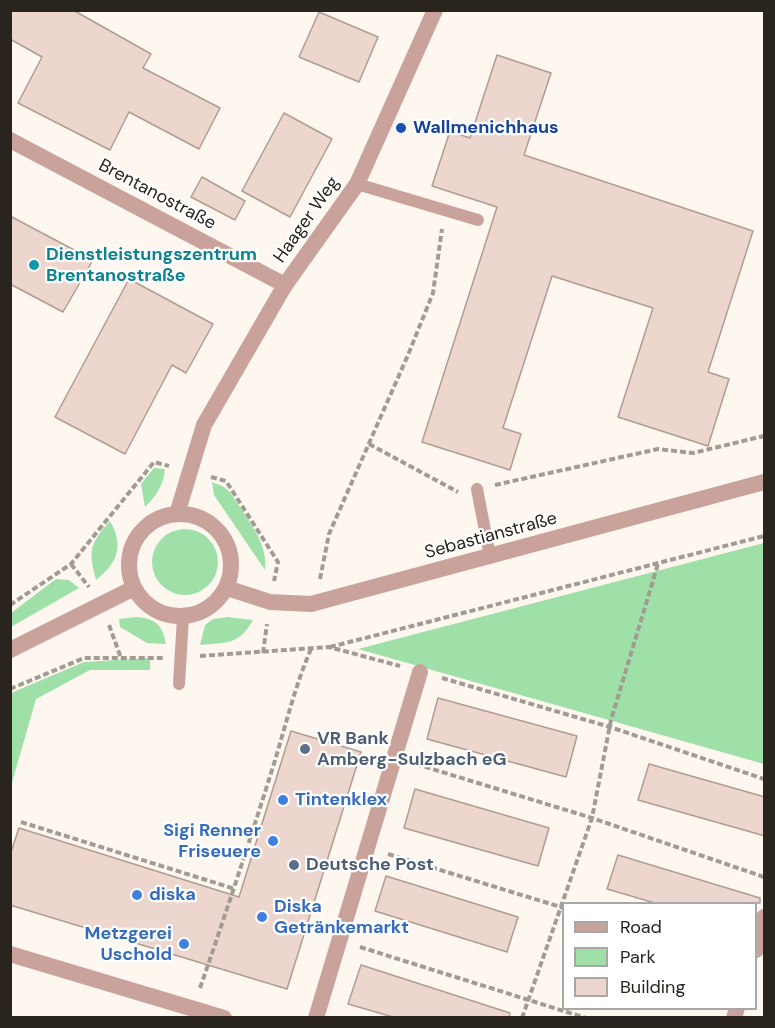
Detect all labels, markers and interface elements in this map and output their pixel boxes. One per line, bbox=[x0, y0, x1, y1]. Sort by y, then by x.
place label: Wallmenichhaus bbox=[413, 117, 559, 139]
marker: Wallmenichhaus bbox=[394, 121, 408, 135]
street label: Brentanostraße bbox=[95, 155, 219, 235]
street label: Haager Weg bbox=[269, 173, 345, 267]
place label: Dienstleistungszentrum Brentanostraße bbox=[46, 244, 257, 286]
marker: Dienstleistungszentrum Brentanostraße bbox=[27, 258, 41, 272]
street label: Sebastianstraße bbox=[423, 508, 559, 564]
place label: VR Bank Amberg-Sulzbach eG bbox=[317, 728, 507, 771]
marker: VR Bank Amberg-Sulzbach eG bbox=[298, 742, 312, 756]
place label: Tintenklex bbox=[295, 789, 387, 811]
marker: Tintenklex bbox=[276, 793, 290, 807]
place label: Sigi Renner Friseuere bbox=[163, 820, 261, 862]
marker: Sigi Renner Friseuere bbox=[266, 834, 280, 848]
place label: Deutsche Post bbox=[306, 854, 434, 876]
marker: Deutsche Post bbox=[287, 858, 301, 872]
place label: diska bbox=[149, 884, 196, 906]
marker: diska bbox=[130, 888, 144, 902]
place label: Diska Getränkemarkt bbox=[274, 896, 409, 938]
legend bbox=[562, 902, 757, 1010]
marker: Diska Getränkemarkt bbox=[255, 910, 269, 924]
text: Road bbox=[620, 915, 662, 939]
place label: Metzgerei Uschold bbox=[85, 923, 172, 966]
marker: Metzgerei Uschold bbox=[177, 937, 191, 951]
text: Park bbox=[620, 945, 656, 969]
text: Building bbox=[620, 975, 685, 999]

